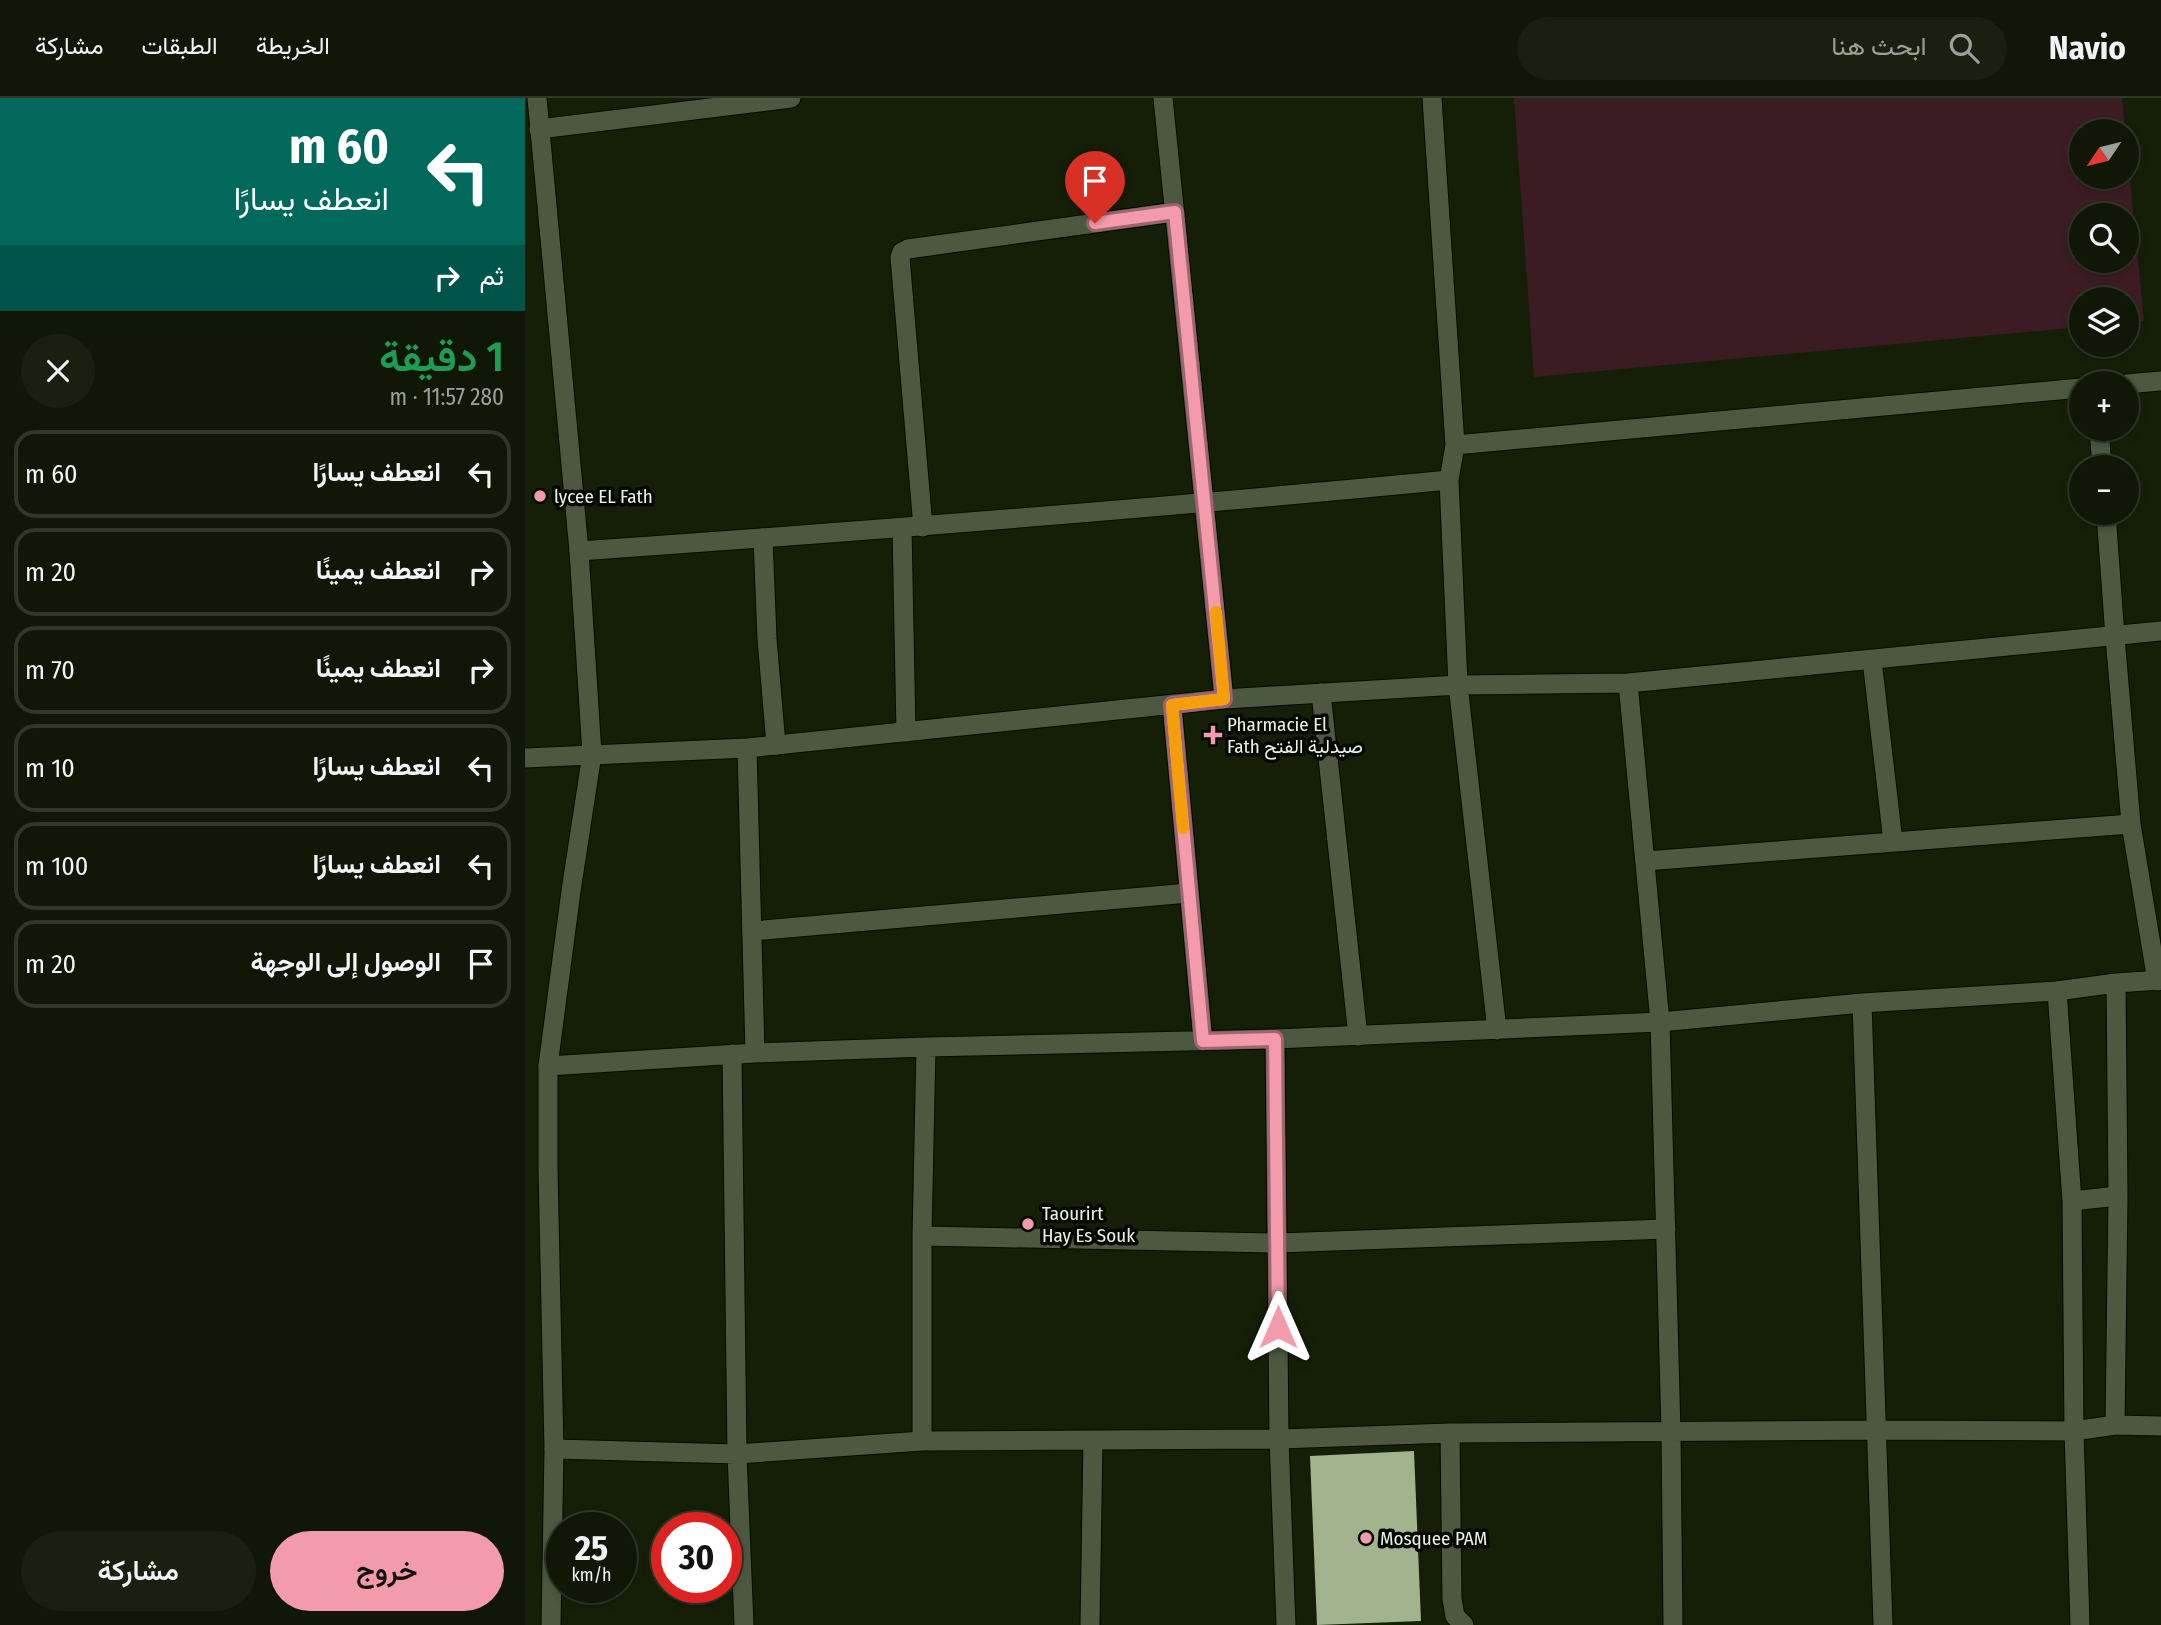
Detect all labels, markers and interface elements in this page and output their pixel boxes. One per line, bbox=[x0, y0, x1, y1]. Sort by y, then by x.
search box bbox=[1517, 17, 2007, 80]
text: Navio bbox=[2049, 28, 2126, 68]
icon: search bbox=[1945, 29, 1983, 67]
text: ابحث هنا bbox=[1831, 31, 1927, 62]
text: مشاركة bbox=[35, 32, 103, 60]
text: الطبقات bbox=[141, 32, 218, 60]
text: الخريطة bbox=[256, 32, 330, 60]
text: 60 m bbox=[289, 117, 389, 176]
north arrow bbox=[2069, 119, 2139, 189]
map controls bbox=[2069, 119, 2139, 525]
icon: left bbox=[413, 126, 504, 217]
pin bbox=[1065, 151, 1125, 223]
icon: arrive bbox=[1076, 162, 1114, 200]
text: انعطف يسارًا bbox=[234, 180, 389, 218]
button: search bbox=[2069, 203, 2139, 273]
icon: right bbox=[428, 259, 466, 297]
text: ثم bbox=[480, 261, 504, 292]
button: layers bbox=[2069, 287, 2139, 357]
text: 1 دقيقة bbox=[379, 332, 504, 382]
button: close bbox=[21, 334, 95, 408]
button: + bbox=[2069, 371, 2139, 441]
text: 280 m · 11:57 bbox=[390, 383, 504, 411]
icon: left bbox=[462, 455, 500, 493]
button: − bbox=[2069, 455, 2139, 525]
text: انعطف يسارًا bbox=[313, 457, 441, 488]
text: 60 m bbox=[25, 459, 78, 490]
place label: lycee EL Fath bbox=[554, 485, 653, 508]
marker: lycee EL Fath bbox=[532, 488, 548, 504]
icon: right bbox=[462, 553, 500, 591]
text: انعطف يمينًا bbox=[316, 555, 441, 586]
text: 20 m bbox=[25, 557, 76, 588]
icon: right bbox=[462, 651, 500, 689]
text: انعطف يمينًا bbox=[316, 653, 441, 684]
text: 70 m bbox=[25, 655, 75, 686]
place label: Pharmacie El Fath صيدلية الفتح bbox=[1227, 713, 1363, 760]
marker: Pharmacie El Fath صيدلية الفتح bbox=[1205, 727, 1221, 743]
icon: left bbox=[462, 749, 500, 787]
text: انعطف يسارًا bbox=[313, 751, 441, 782]
text: 10 m bbox=[25, 753, 75, 784]
icon: left bbox=[462, 847, 500, 885]
text: انعطف يسارًا bbox=[313, 849, 441, 880]
text: 100 m bbox=[25, 851, 88, 882]
icon: arrive bbox=[462, 945, 500, 983]
text: الوصول إلى الوجهة bbox=[250, 947, 441, 978]
text: 20 m bbox=[25, 949, 76, 980]
place label: Taourirt Hay Es Souk bbox=[1042, 1202, 1135, 1247]
marker: Taourirt Hay Es Souk bbox=[1020, 1216, 1036, 1232]
position arrow bbox=[1241, 1290, 1315, 1364]
speed limit sign: 30 bbox=[651, 1512, 742, 1603]
text: 25 bbox=[575, 1527, 608, 1569]
place label: Mosquee PAM bbox=[1380, 1527, 1487, 1550]
marker: Mosquee PAM bbox=[1358, 1530, 1374, 1546]
button: مشاركة bbox=[21, 1531, 256, 1611]
button: خروج bbox=[270, 1531, 504, 1611]
text: km/h bbox=[571, 1564, 612, 1586]

